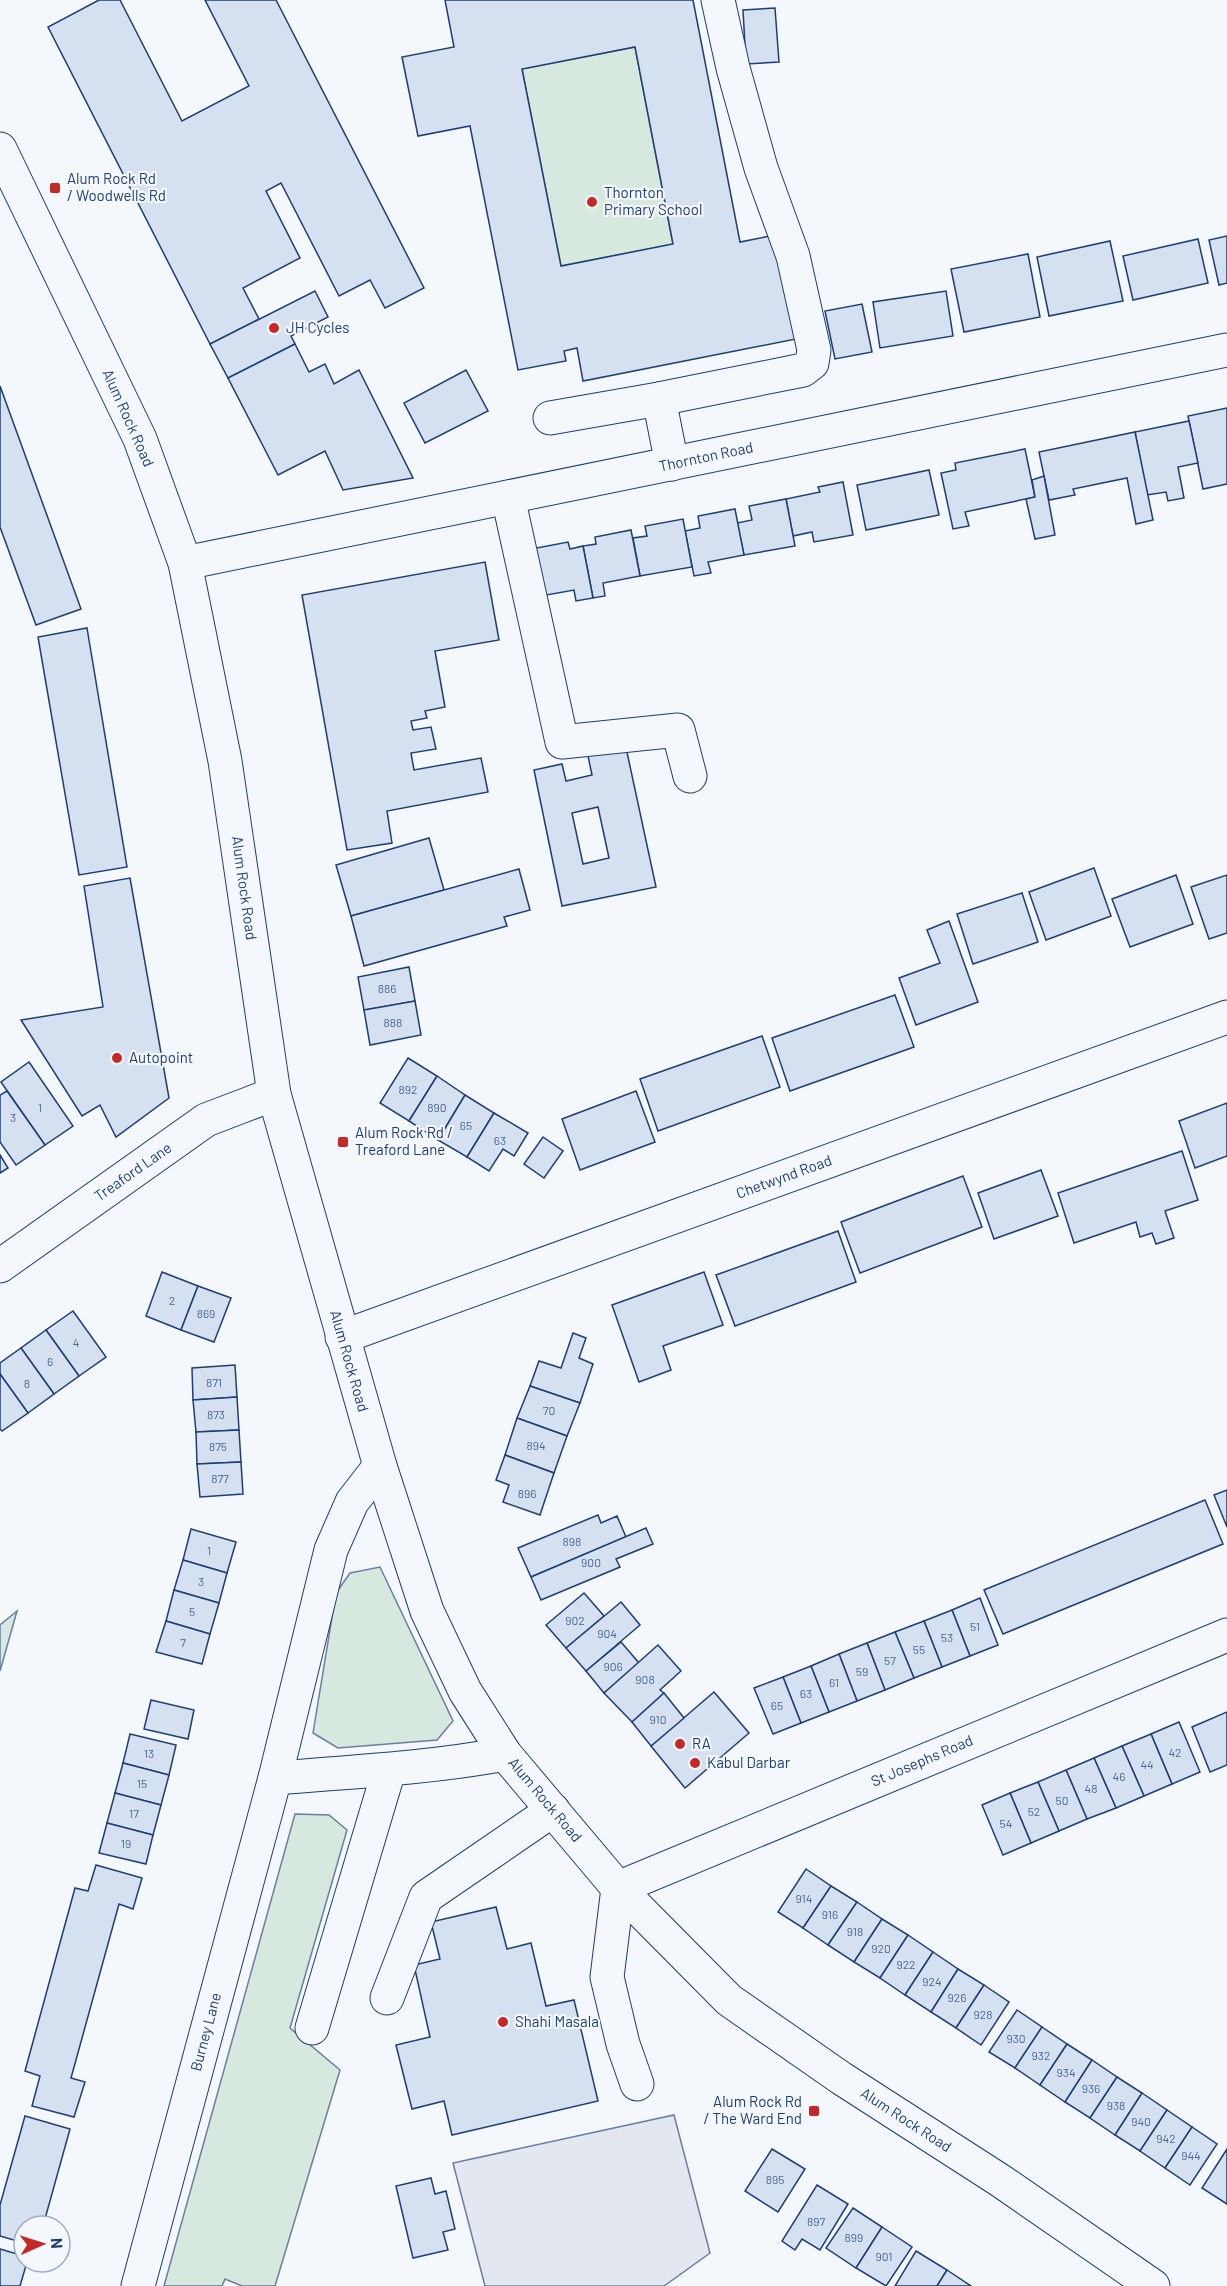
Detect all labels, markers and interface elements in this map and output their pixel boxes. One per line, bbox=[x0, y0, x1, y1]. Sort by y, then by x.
place label: Alum Rock Rd / Woodwells Rd bbox=[67, 169, 166, 204]
marker: Alum Rock Rd / Woodwells Rd bbox=[48, 181, 62, 195]
place label: Thornton Primary School bbox=[604, 183, 702, 218]
marker: Thornton Primary School bbox=[585, 195, 599, 209]
place label: JH Cycles bbox=[286, 318, 350, 336]
marker: JH Cycles bbox=[267, 321, 281, 335]
street label: Alum Rock Road bbox=[99, 366, 158, 469]
street label: Thornton Road bbox=[657, 437, 755, 475]
street label: Alum Rock Road bbox=[229, 835, 261, 941]
house number: 886 bbox=[378, 981, 396, 995]
house number: 888 bbox=[384, 1015, 402, 1029]
place label: Autopoint bbox=[129, 1048, 193, 1066]
marker: Autopoint bbox=[110, 1051, 124, 1065]
house number: 892 bbox=[399, 1082, 417, 1096]
house number: 1 bbox=[38, 1100, 42, 1114]
house number: 890 bbox=[427, 1100, 447, 1114]
house number: 3 bbox=[10, 1110, 16, 1124]
house number: 65 bbox=[460, 1118, 472, 1132]
place label: Alum Rock Rd / Treaford Lane bbox=[355, 1123, 453, 1158]
house number: 63 bbox=[494, 1133, 506, 1147]
marker: Alum Rock Rd / Treaford Lane bbox=[336, 1135, 350, 1149]
street label: Treaford Lane bbox=[90, 1138, 175, 1204]
street label: Chetwynd Road bbox=[733, 1150, 834, 1202]
house number: 2 bbox=[169, 1293, 175, 1307]
house number: 869 bbox=[197, 1306, 215, 1320]
street label: Alum Rock Road bbox=[327, 1308, 373, 1414]
house number: 4 bbox=[73, 1335, 79, 1349]
house number: 6 bbox=[47, 1354, 53, 1368]
house number: 871 bbox=[206, 1375, 222, 1389]
house number: 8 bbox=[24, 1376, 30, 1390]
house number: 70 bbox=[543, 1403, 555, 1417]
house number: 873 bbox=[207, 1407, 225, 1421]
house number: 894 bbox=[526, 1438, 546, 1452]
house number: 875 bbox=[209, 1439, 227, 1453]
house number: 877 bbox=[211, 1471, 229, 1485]
house number: 896 bbox=[518, 1486, 536, 1500]
house number: 898 bbox=[563, 1534, 581, 1548]
house number: 1 bbox=[207, 1543, 211, 1557]
house number: 900 bbox=[581, 1555, 601, 1569]
house number: 3 bbox=[198, 1574, 204, 1588]
house number: 5 bbox=[189, 1604, 195, 1618]
house number: 902 bbox=[565, 1613, 585, 1627]
house number: 51 bbox=[970, 1619, 980, 1633]
house number: 904 bbox=[597, 1626, 617, 1640]
house number: 53 bbox=[941, 1630, 953, 1644]
house number: 7 bbox=[180, 1635, 186, 1649]
house number: 55 bbox=[913, 1642, 925, 1656]
house number: 57 bbox=[884, 1653, 896, 1667]
house number: 906 bbox=[603, 1659, 623, 1673]
house number: 59 bbox=[856, 1664, 868, 1678]
house number: 908 bbox=[635, 1672, 655, 1686]
house number: 61 bbox=[829, 1675, 839, 1689]
house number: 63 bbox=[800, 1686, 812, 1700]
house number: 65 bbox=[771, 1698, 783, 1712]
house number: 910 bbox=[650, 1712, 667, 1726]
street label: St Josephs Road bbox=[868, 1731, 975, 1790]
place label: RA bbox=[692, 1734, 711, 1752]
marker: RA bbox=[673, 1737, 687, 1751]
house number: 42 bbox=[1168, 1745, 1182, 1759]
house number: 13 bbox=[144, 1746, 154, 1760]
street label: Alum Rock Road bbox=[505, 1753, 586, 1845]
place label: Kabul Darbar bbox=[707, 1753, 791, 1771]
marker: Kabul Darbar bbox=[688, 1756, 702, 1770]
house number: 44 bbox=[1140, 1757, 1154, 1771]
house number: 46 bbox=[1113, 1769, 1125, 1783]
house number: 15 bbox=[137, 1776, 147, 1790]
house number: 48 bbox=[1085, 1781, 1097, 1795]
house number: 50 bbox=[1056, 1793, 1068, 1807]
house number: 52 bbox=[1028, 1804, 1040, 1818]
house number: 17 bbox=[129, 1806, 139, 1820]
house number: 54 bbox=[1000, 1816, 1012, 1830]
house number: 19 bbox=[121, 1836, 131, 1850]
house number: 914 bbox=[796, 1891, 812, 1905]
house number: 916 bbox=[822, 1907, 838, 1921]
house number: 918 bbox=[847, 1924, 863, 1938]
house number: 920 bbox=[871, 1941, 891, 1955]
house number: 922 bbox=[896, 1957, 916, 1971]
house number: 924 bbox=[922, 1974, 942, 1988]
house number: 926 bbox=[948, 1990, 966, 2004]
street label: Burney Lane bbox=[186, 1991, 224, 2073]
house number: 928 bbox=[974, 2007, 992, 2021]
place label: Shahi Masala bbox=[515, 2012, 599, 2030]
marker: Shahi Masala bbox=[496, 2015, 510, 2029]
house number: 930 bbox=[1006, 2031, 1026, 2045]
house number: 932 bbox=[1032, 2048, 1050, 2062]
house number: 934 bbox=[1056, 2065, 1076, 2079]
house number: 936 bbox=[1082, 2081, 1100, 2095]
street label: Alum Rock Road bbox=[858, 2083, 955, 2155]
place label: Alum Rock Rd / The Ward End bbox=[704, 2092, 802, 2127]
house number: 938 bbox=[1107, 2098, 1125, 2112]
marker: Alum Rock Rd / The Ward End bbox=[807, 2104, 821, 2118]
house number: 940 bbox=[1131, 2114, 1151, 2128]
house number: 942 bbox=[1156, 2131, 1176, 2145]
house number: 944 bbox=[1181, 2148, 1201, 2162]
house number: 895 bbox=[766, 2172, 784, 2186]
north arrow bbox=[12, 2214, 72, 2274]
house number: 897 bbox=[807, 2214, 825, 2228]
house number: 899 bbox=[845, 2230, 863, 2244]
text: N bbox=[48, 2237, 67, 2249]
house number: 901 bbox=[876, 2249, 892, 2263]

